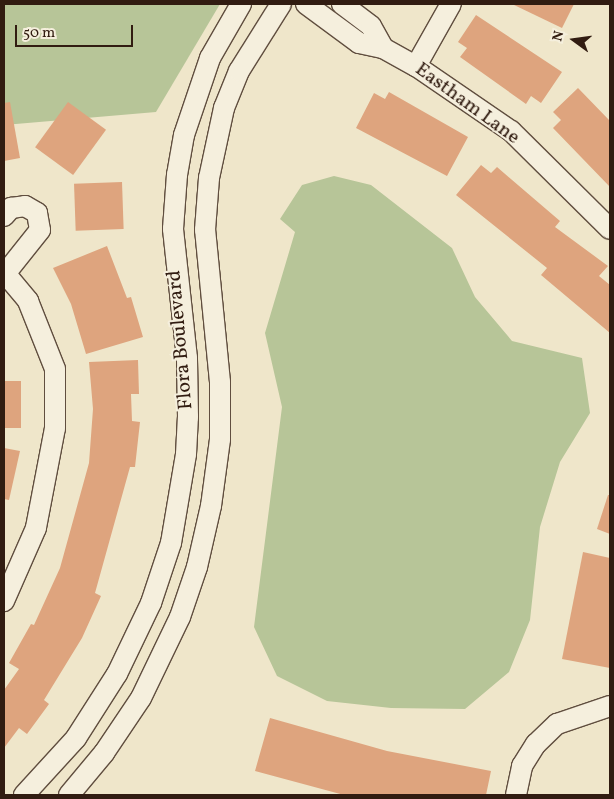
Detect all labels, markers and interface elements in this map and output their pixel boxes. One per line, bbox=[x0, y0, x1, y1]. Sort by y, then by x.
scale bar bbox=[18, 15, 135, 47]
north arrow bbox=[549, 15, 599, 65]
text: 50 m bbox=[23, 23, 55, 44]
text: N bbox=[549, 29, 569, 43]
street label: Eastham Lane bbox=[410, 58, 524, 150]
street label: Flora Boulevard bbox=[163, 269, 199, 411]

